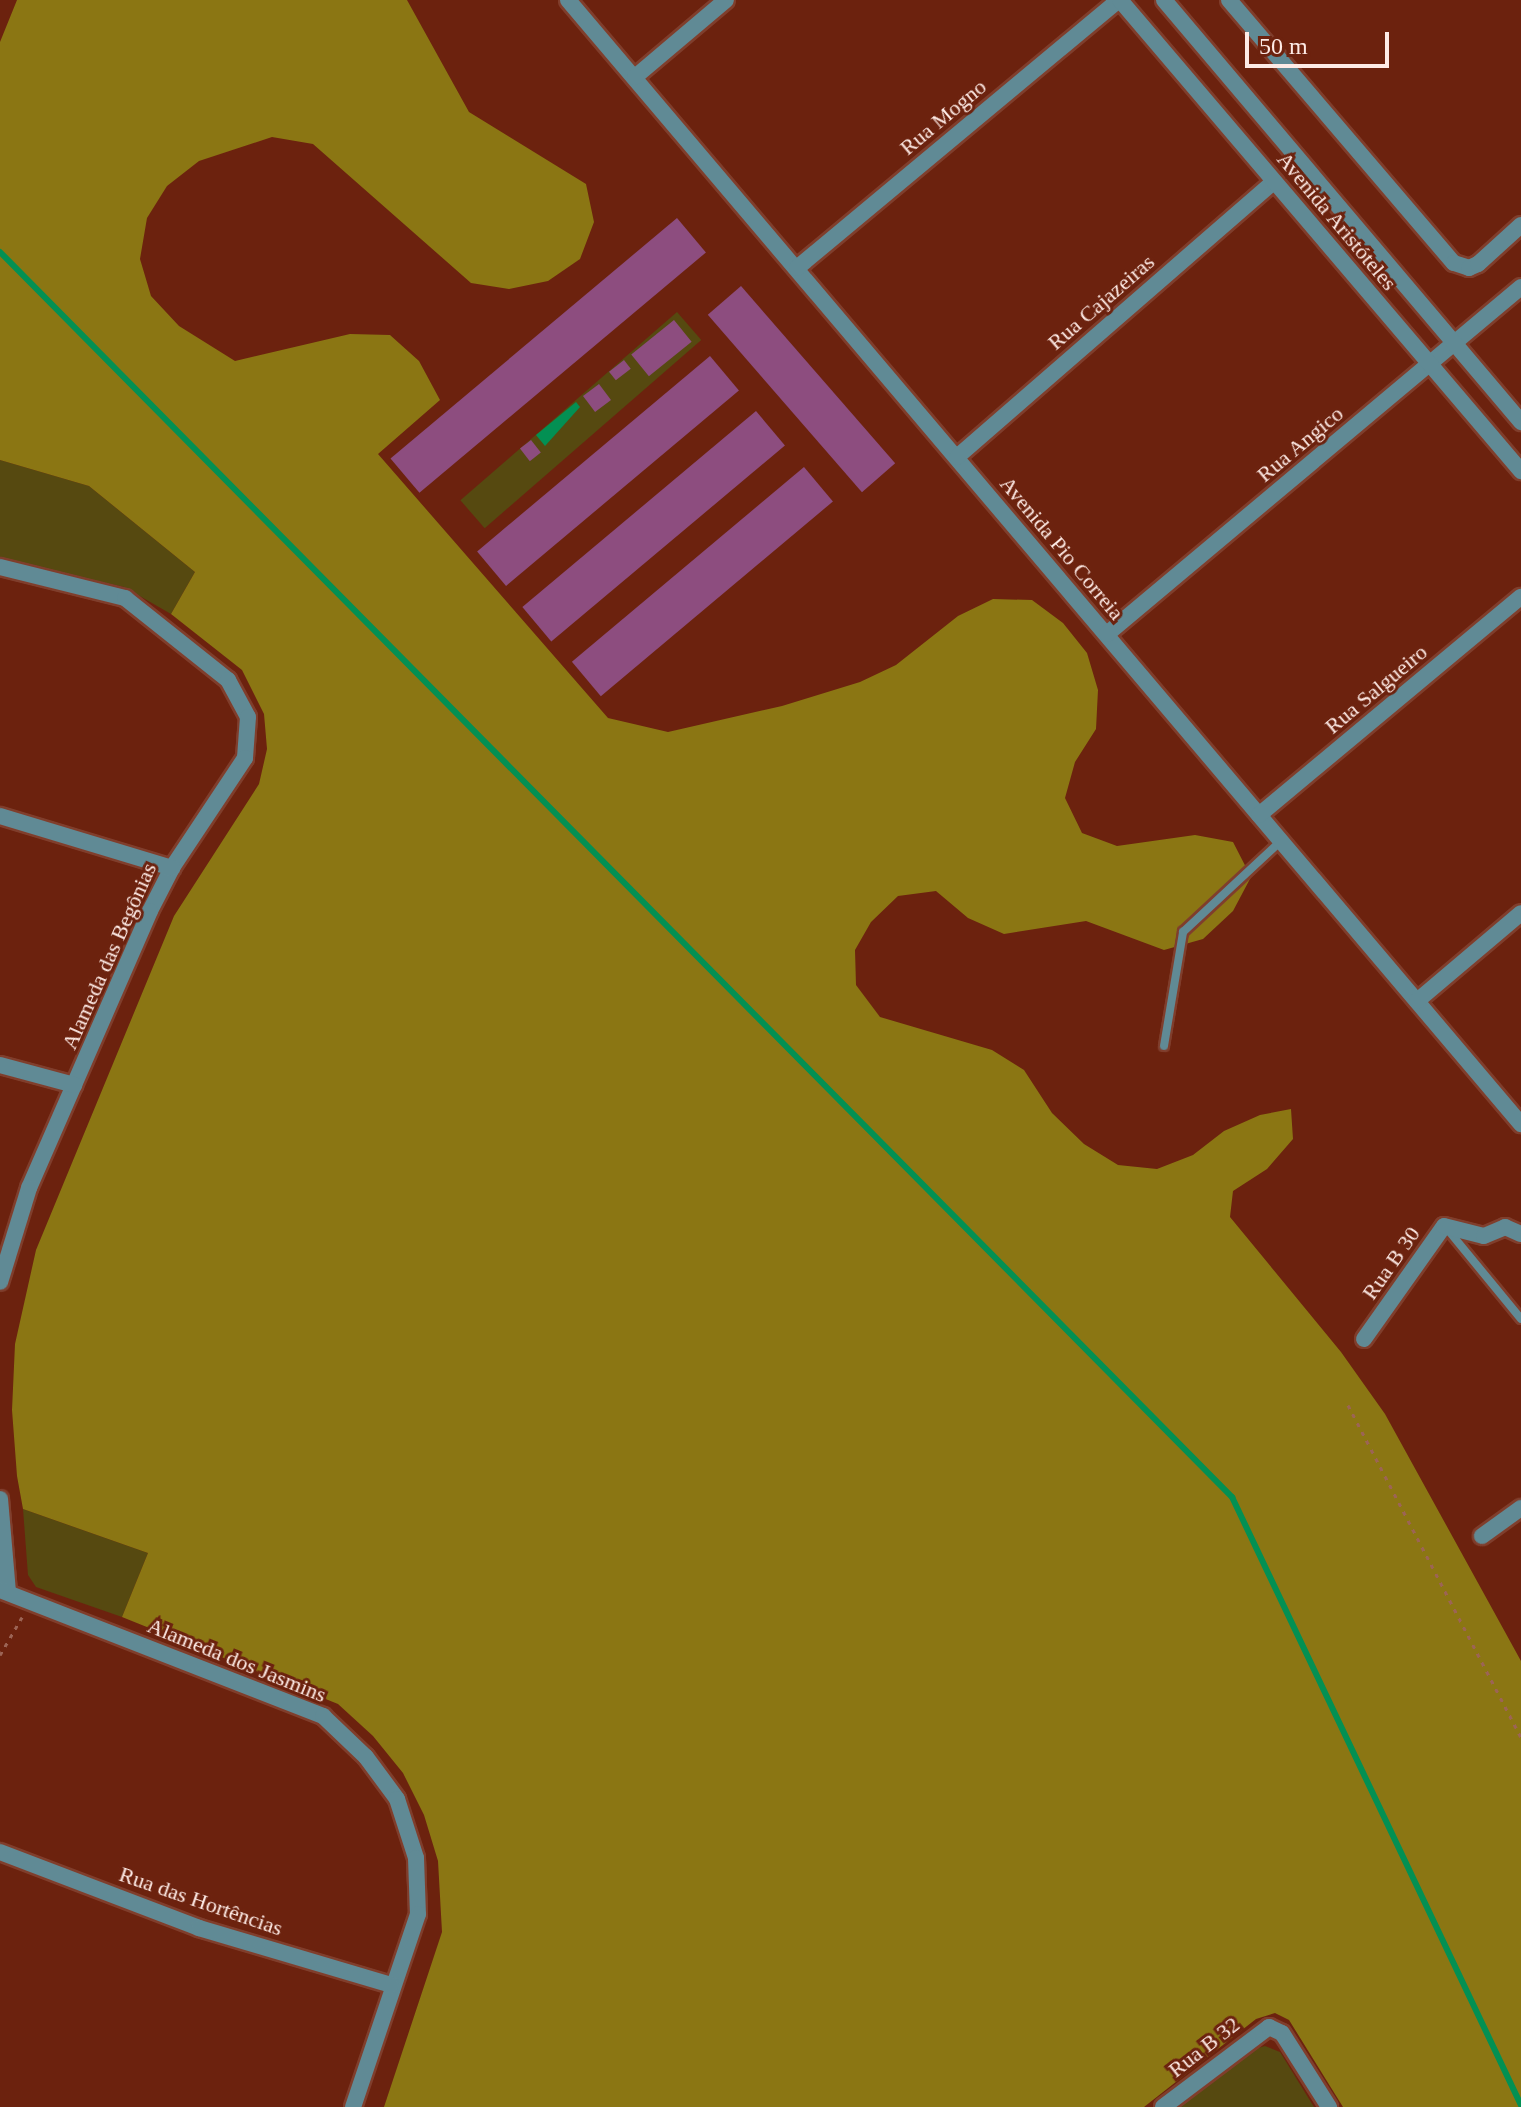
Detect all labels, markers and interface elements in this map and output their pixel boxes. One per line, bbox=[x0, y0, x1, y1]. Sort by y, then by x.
scale bar bbox=[1249, 16, 1393, 66]
text: 50 m bbox=[1259, 33, 1308, 59]
street label: Rua Mogno bbox=[894, 73, 992, 161]
street label: Avenida Aristóteles bbox=[1271, 146, 1403, 296]
street label: Rua Cajazeiras bbox=[1042, 249, 1160, 355]
street label: Rua Angico bbox=[1251, 400, 1349, 488]
street label: Avenida Pio Correia bbox=[994, 471, 1130, 625]
street label: Rua Salgueiro bbox=[1320, 639, 1432, 739]
street label: Alameda das Begônias bbox=[56, 859, 162, 1053]
street label: Rua B 30 bbox=[1356, 1221, 1426, 1305]
street label: Alameda dos Jasmins bbox=[144, 1612, 330, 1708]
street label: Rua das Hortências bbox=[116, 1861, 286, 1941]
street label: Rua B 32 bbox=[1163, 2011, 1245, 2083]

